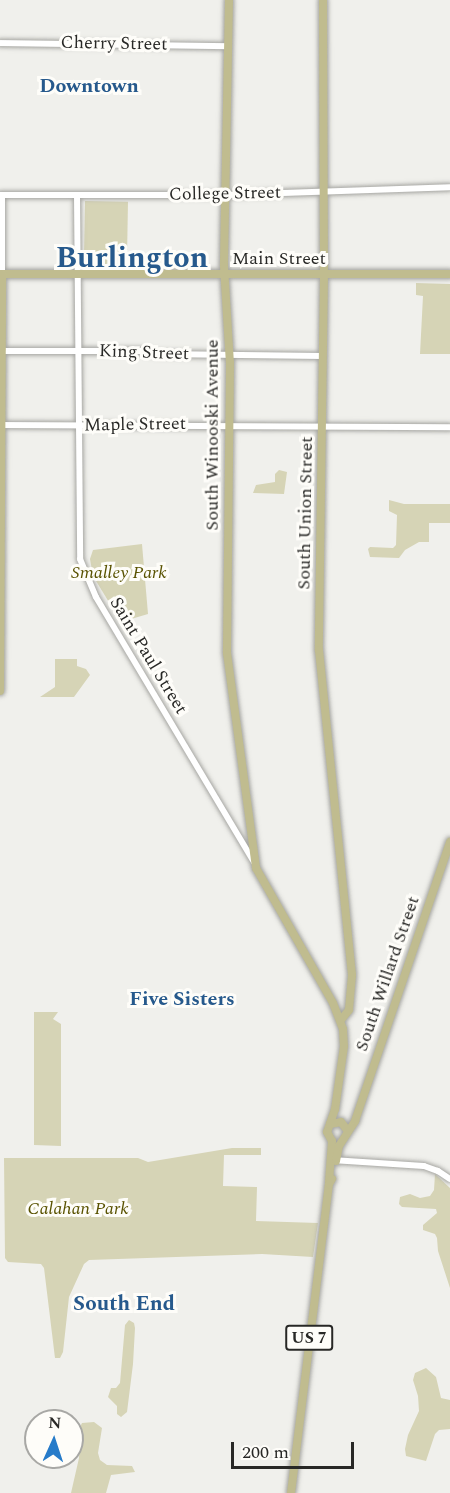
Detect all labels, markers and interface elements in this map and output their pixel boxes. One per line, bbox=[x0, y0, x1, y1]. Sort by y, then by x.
street label: Cherry Street bbox=[60, 32, 168, 56]
district label: Downtown bbox=[39, 74, 139, 98]
street label: College Street bbox=[169, 182, 281, 206]
district label: Burlington bbox=[56, 240, 208, 276]
street label: Main Street bbox=[232, 248, 326, 270]
street label: South Winooski Avenue bbox=[202, 339, 224, 531]
street label: King Street bbox=[98, 341, 190, 365]
street label: Maple Street bbox=[84, 413, 186, 437]
street label: South Union Street bbox=[294, 436, 318, 590]
park label: Smalley Park bbox=[71, 562, 167, 584]
street label: Saint Paul Street bbox=[105, 594, 191, 718]
street label: South Willard Street bbox=[351, 894, 425, 1054]
district label: Five Sisters bbox=[129, 987, 235, 1011]
park label: Calahan Park bbox=[27, 1198, 129, 1220]
district label: South End bbox=[73, 1291, 175, 1317]
road number: US 7 bbox=[285, 1325, 333, 1351]
north arrow bbox=[24, 1409, 84, 1469]
text: N bbox=[48, 1411, 62, 1435]
scale bar bbox=[234, 1430, 357, 1468]
text: 200 m bbox=[242, 1439, 289, 1466]

